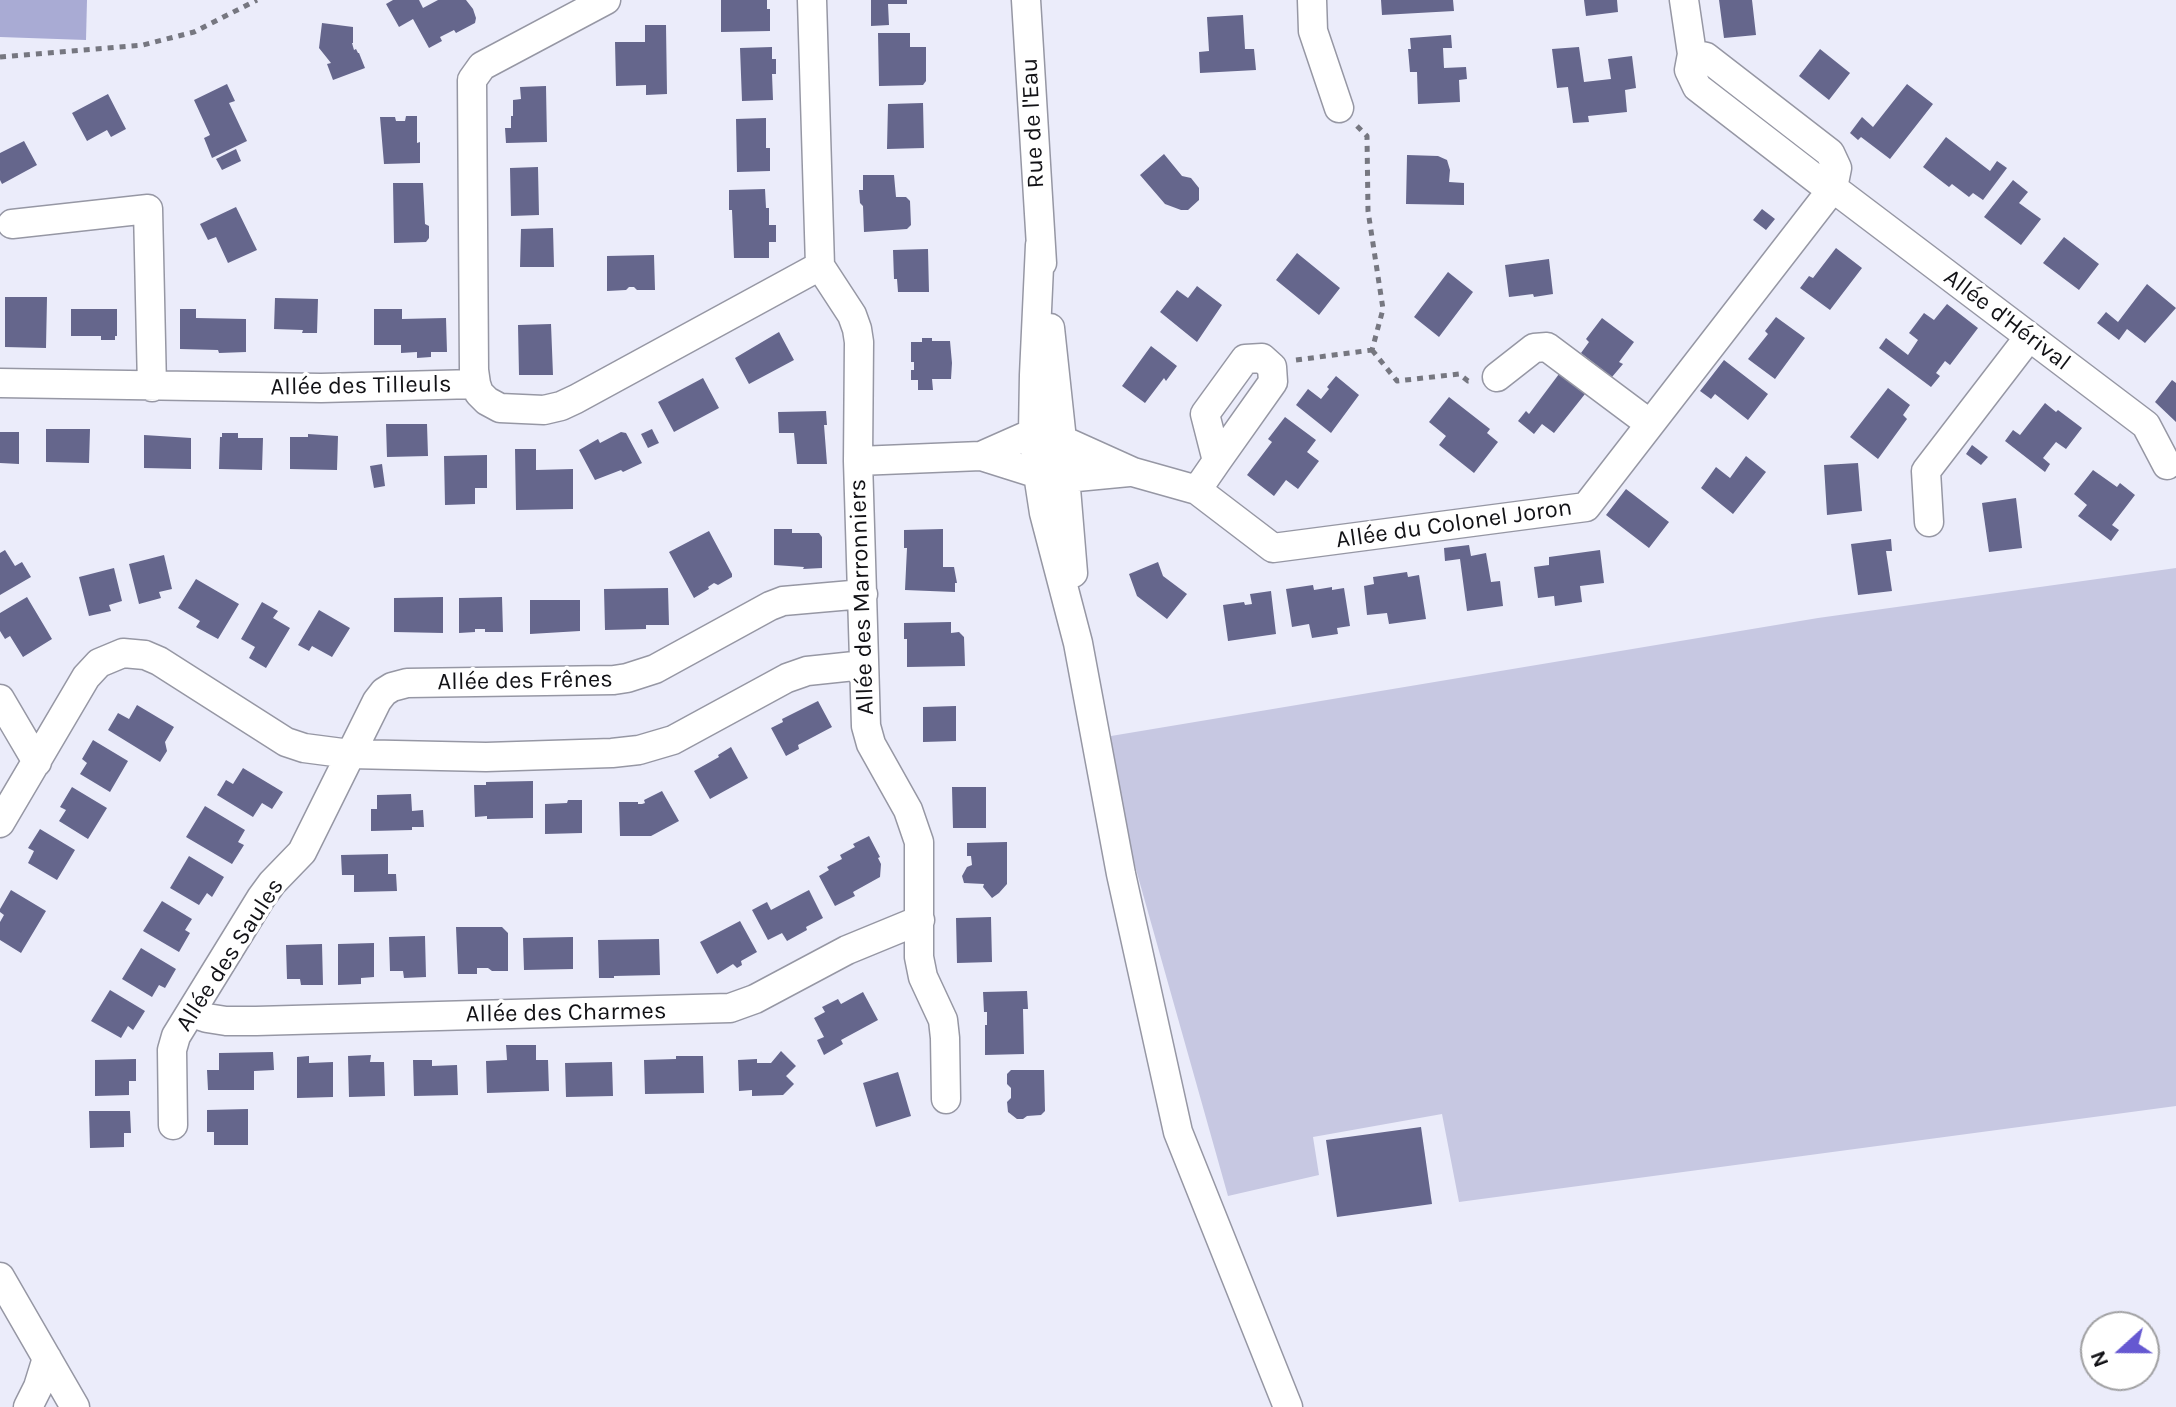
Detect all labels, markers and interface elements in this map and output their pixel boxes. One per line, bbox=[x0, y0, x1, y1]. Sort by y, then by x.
street label: Rue de l'Eau bbox=[1015, 57, 1051, 189]
street label: Allée d'Hérival bbox=[1938, 263, 2076, 377]
street label: Allée des Tilleuls bbox=[270, 370, 452, 402]
street label: Allée des Marronniers bbox=[843, 478, 881, 716]
street label: Allée du Colonel Joron bbox=[1334, 493, 1574, 555]
street label: Allée des Frênes bbox=[437, 665, 613, 697]
street label: Allée des Saules bbox=[170, 873, 290, 1037]
street label: Allée des Charmes bbox=[465, 997, 667, 1029]
north arrow bbox=[2080, 1311, 2160, 1391]
text: N bbox=[2084, 1347, 2114, 1371]

